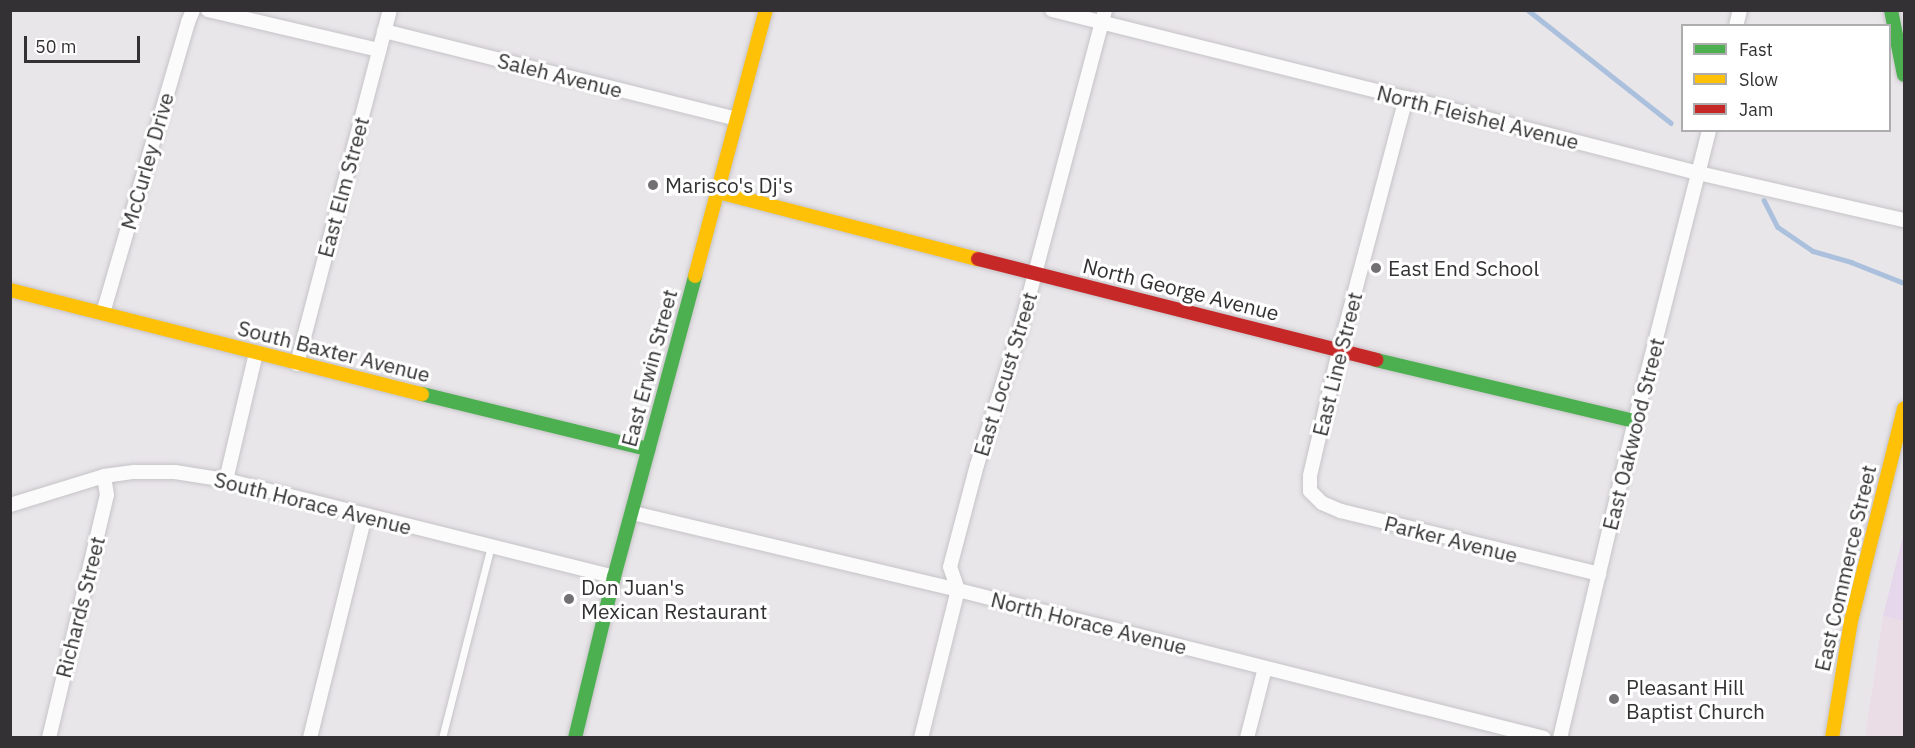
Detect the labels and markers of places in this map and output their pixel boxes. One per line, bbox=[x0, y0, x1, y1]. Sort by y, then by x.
place label: Marisco's Dj's bbox=[665, 172, 793, 198]
marker: Marisco's Dj's bbox=[646, 178, 660, 192]
place label: East End School bbox=[1388, 255, 1539, 281]
marker: East End School bbox=[1369, 261, 1383, 275]
place label: Don Juan's Mexican Restaurant bbox=[581, 574, 767, 624]
marker: Don Juan's Mexican Restaurant bbox=[562, 592, 576, 606]
place label: Pleasant Hill Baptist Church bbox=[1626, 674, 1765, 724]
marker: Pleasant Hill Baptist Church bbox=[1607, 692, 1621, 706]

